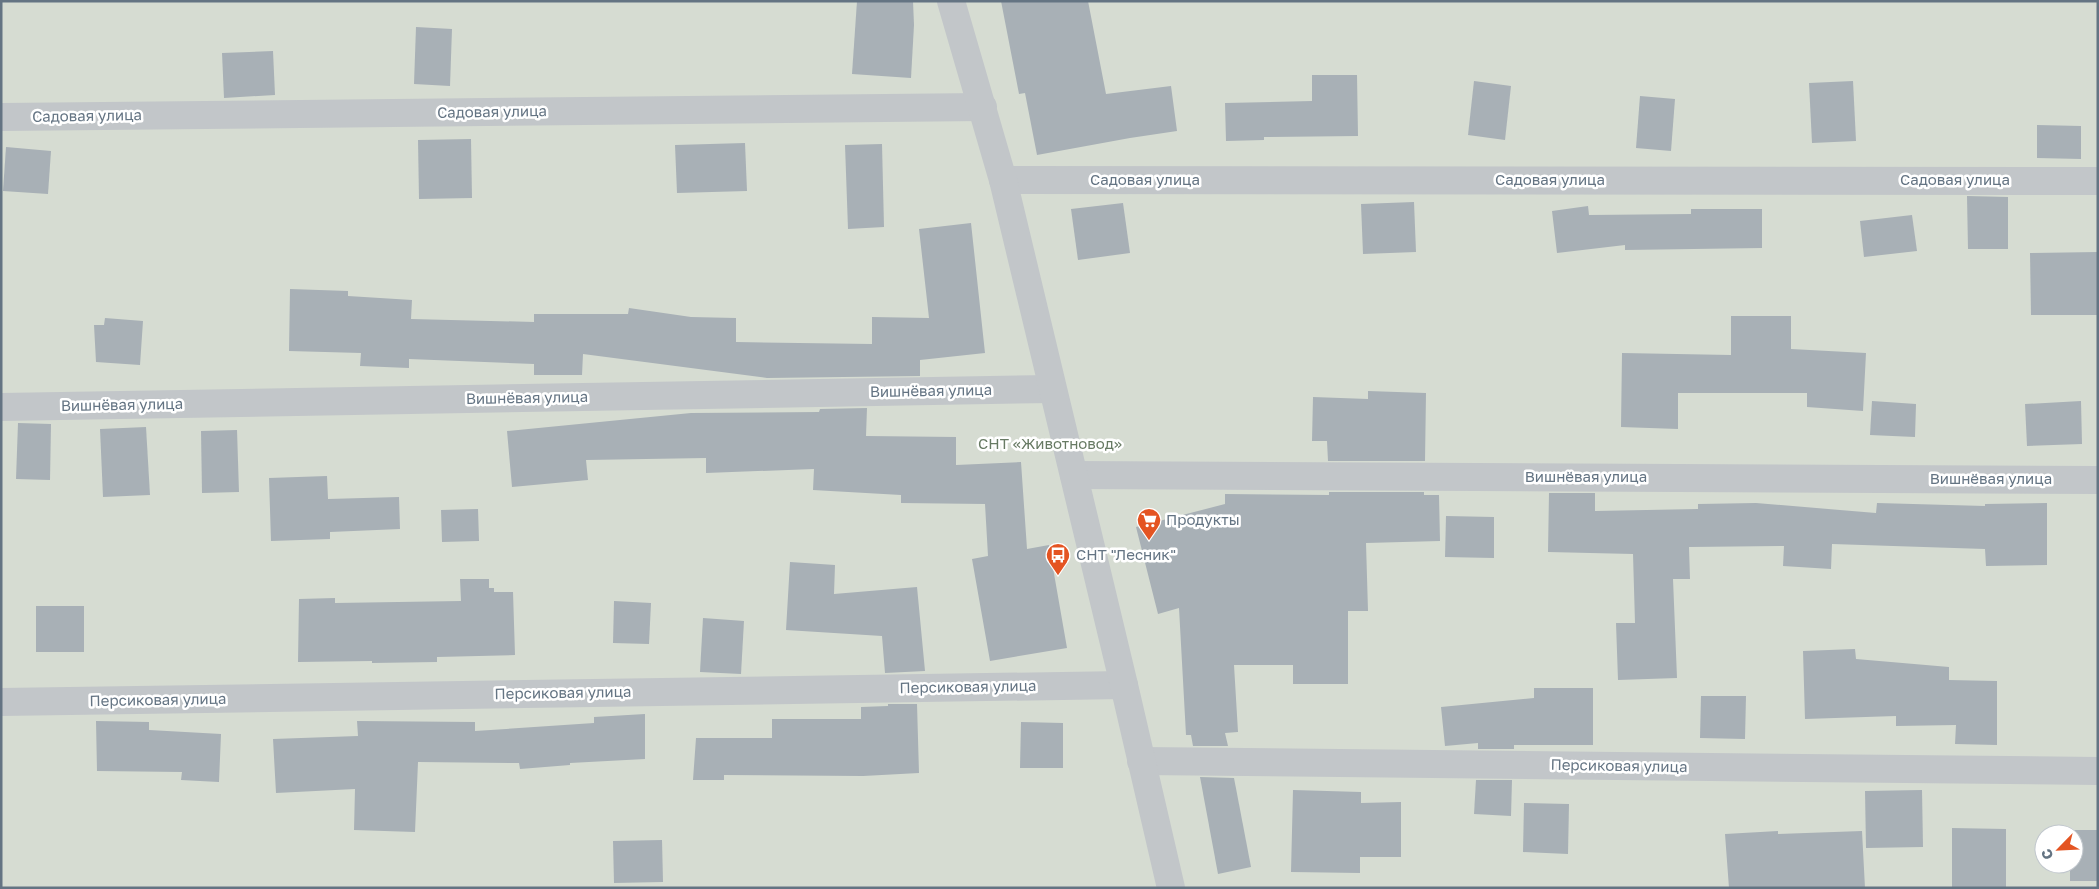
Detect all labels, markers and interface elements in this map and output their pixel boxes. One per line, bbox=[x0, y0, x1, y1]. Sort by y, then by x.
street label: Садовая улица bbox=[437, 101, 547, 121]
street label: Садовая улица bbox=[32, 105, 142, 125]
street label: Садовая улица bbox=[1090, 170, 1200, 188]
street label: Садовая улица bbox=[1495, 170, 1605, 188]
street label: Садовая улица bbox=[1900, 170, 2010, 188]
street label: Вишнёвая улица bbox=[870, 380, 992, 400]
street label: Вишнёвая улица bbox=[466, 387, 588, 407]
street label: Вишнёвая улица bbox=[61, 394, 183, 414]
park label: СНТ «Животновод» bbox=[978, 434, 1122, 452]
street label: Вишнёвая улица bbox=[1525, 467, 1647, 485]
street label: Вишнёвая улица bbox=[1930, 469, 2052, 487]
supermarket icon: Продукты bbox=[1136, 507, 1162, 541]
place label: Продукты bbox=[1166, 510, 1240, 528]
bus stop icon: СНТ "Лесник" bbox=[1045, 542, 1071, 576]
place label: СНТ "Лесник" bbox=[1076, 545, 1176, 563]
street label: Персиковая улица bbox=[899, 676, 1037, 696]
street label: Персиковая улица bbox=[494, 682, 632, 702]
street label: Персиковая улица bbox=[89, 689, 227, 709]
street label: Персиковая улица bbox=[1550, 755, 1688, 775]
north arrow bbox=[2034, 824, 2084, 874]
text: С bbox=[2037, 846, 2056, 862]

